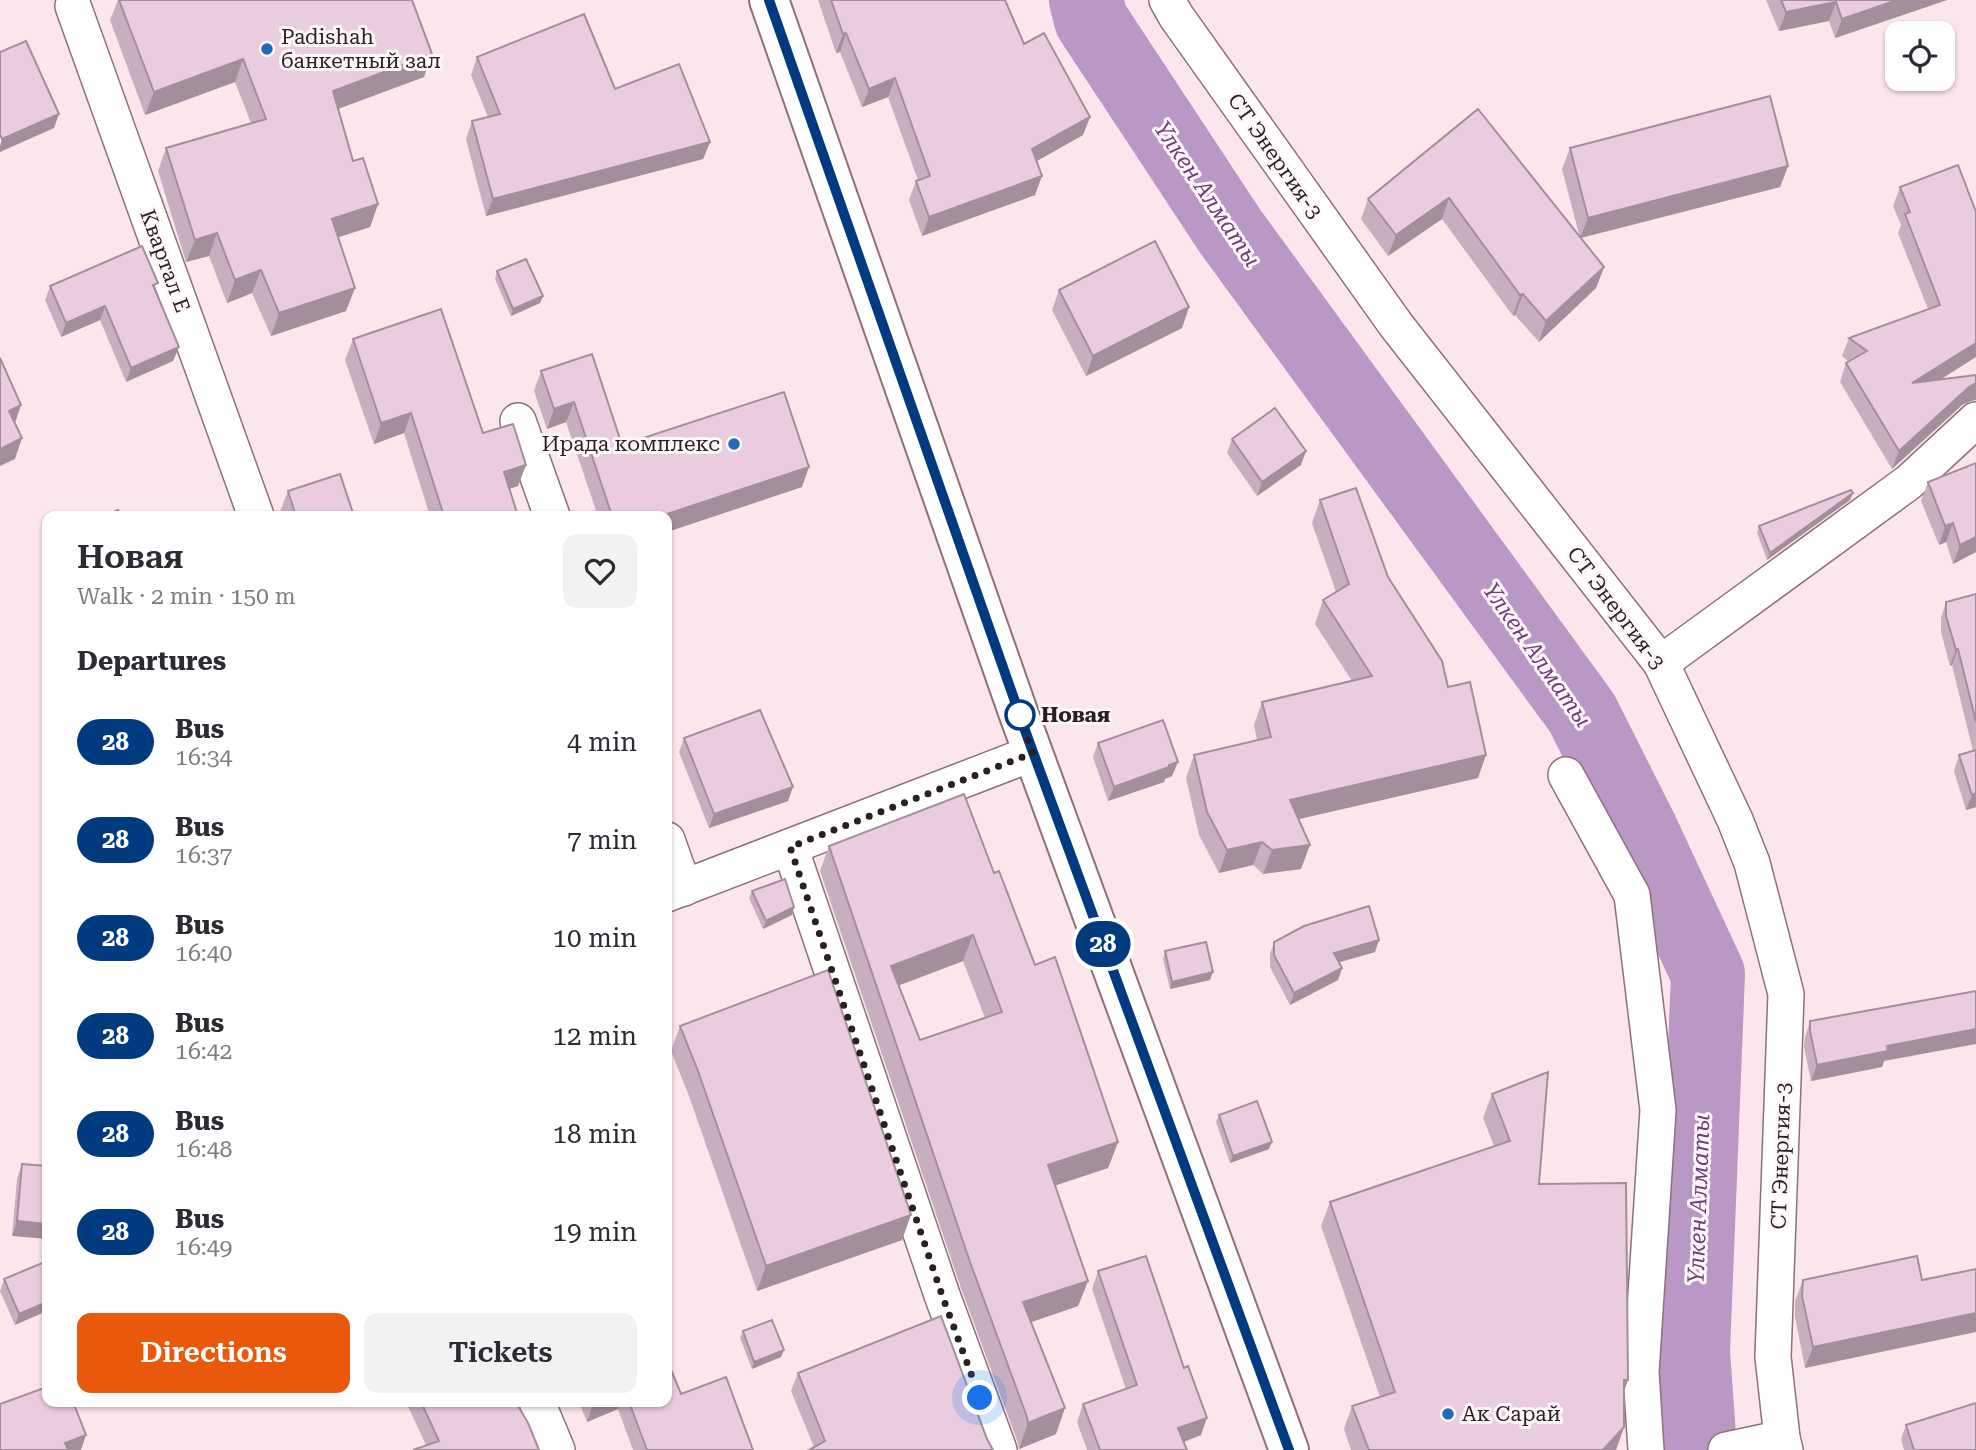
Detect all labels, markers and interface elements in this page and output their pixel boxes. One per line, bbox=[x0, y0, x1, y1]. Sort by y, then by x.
map controls bbox=[1885, 21, 1955, 91]
button: locate bbox=[1885, 21, 1955, 91]
place label: Padishah банкетный зал bbox=[281, 25, 441, 73]
marker: Padishah банкетный зал bbox=[259, 41, 275, 57]
street label: СТ Энергия-3 bbox=[1223, 89, 1327, 223]
water label: Үлкен Алматы bbox=[1148, 116, 1266, 272]
street label: Квартал Е bbox=[135, 206, 195, 316]
place label: Ирада комплекс bbox=[542, 432, 720, 456]
marker: Ирада комплекс bbox=[726, 436, 742, 452]
button: heart bbox=[563, 534, 637, 608]
text: Новая bbox=[77, 537, 184, 576]
street label: СТ Энергия-3 bbox=[1562, 542, 1670, 674]
water label: Үлкен Алматы bbox=[1477, 578, 1597, 732]
text: Walk · 2 min · 150 m bbox=[77, 583, 296, 610]
text: Departures bbox=[77, 646, 226, 676]
marker: Новая bbox=[1005, 700, 1035, 730]
place label: Новая bbox=[1041, 703, 1110, 727]
text: Bus bbox=[175, 714, 224, 744]
text: 4 min bbox=[567, 727, 637, 757]
text: 28 bbox=[102, 728, 129, 756]
text: 16:34 bbox=[175, 744, 232, 771]
text: Bus bbox=[175, 812, 224, 842]
text: 7 min bbox=[567, 825, 637, 855]
text: 28 bbox=[102, 826, 129, 854]
text: 16:37 bbox=[175, 842, 232, 869]
text: Bus bbox=[175, 910, 224, 940]
line badge: 28 bbox=[1072, 921, 1134, 967]
text: 10 min bbox=[553, 923, 637, 953]
text: 28 bbox=[102, 924, 129, 952]
text: 28 bbox=[1090, 930, 1116, 958]
text: 16:40 bbox=[175, 940, 232, 967]
text: Bus bbox=[175, 1008, 224, 1038]
text: 12 min bbox=[553, 1021, 637, 1051]
text: 28 bbox=[102, 1022, 129, 1050]
text: 16:42 bbox=[175, 1038, 232, 1065]
street label: СТ Энергия-3 bbox=[1766, 1082, 1796, 1230]
text: Bus bbox=[175, 1106, 224, 1136]
water label: Үлкен Алматы bbox=[1683, 1113, 1715, 1284]
text: 18 min bbox=[553, 1119, 637, 1149]
text: 28 bbox=[102, 1120, 129, 1148]
text: 16:48 bbox=[175, 1136, 232, 1163]
text: Bus bbox=[175, 1204, 224, 1234]
text: 19 min bbox=[553, 1217, 637, 1247]
text: 28 bbox=[102, 1218, 129, 1246]
text: 16:49 bbox=[175, 1234, 232, 1261]
button: Directions bbox=[77, 1313, 350, 1393]
button: Tickets bbox=[364, 1313, 637, 1393]
your location bbox=[962, 1380, 997, 1415]
place label: Ак Сарай bbox=[1462, 1402, 1561, 1426]
marker: Ак Сарай bbox=[1440, 1406, 1456, 1422]

